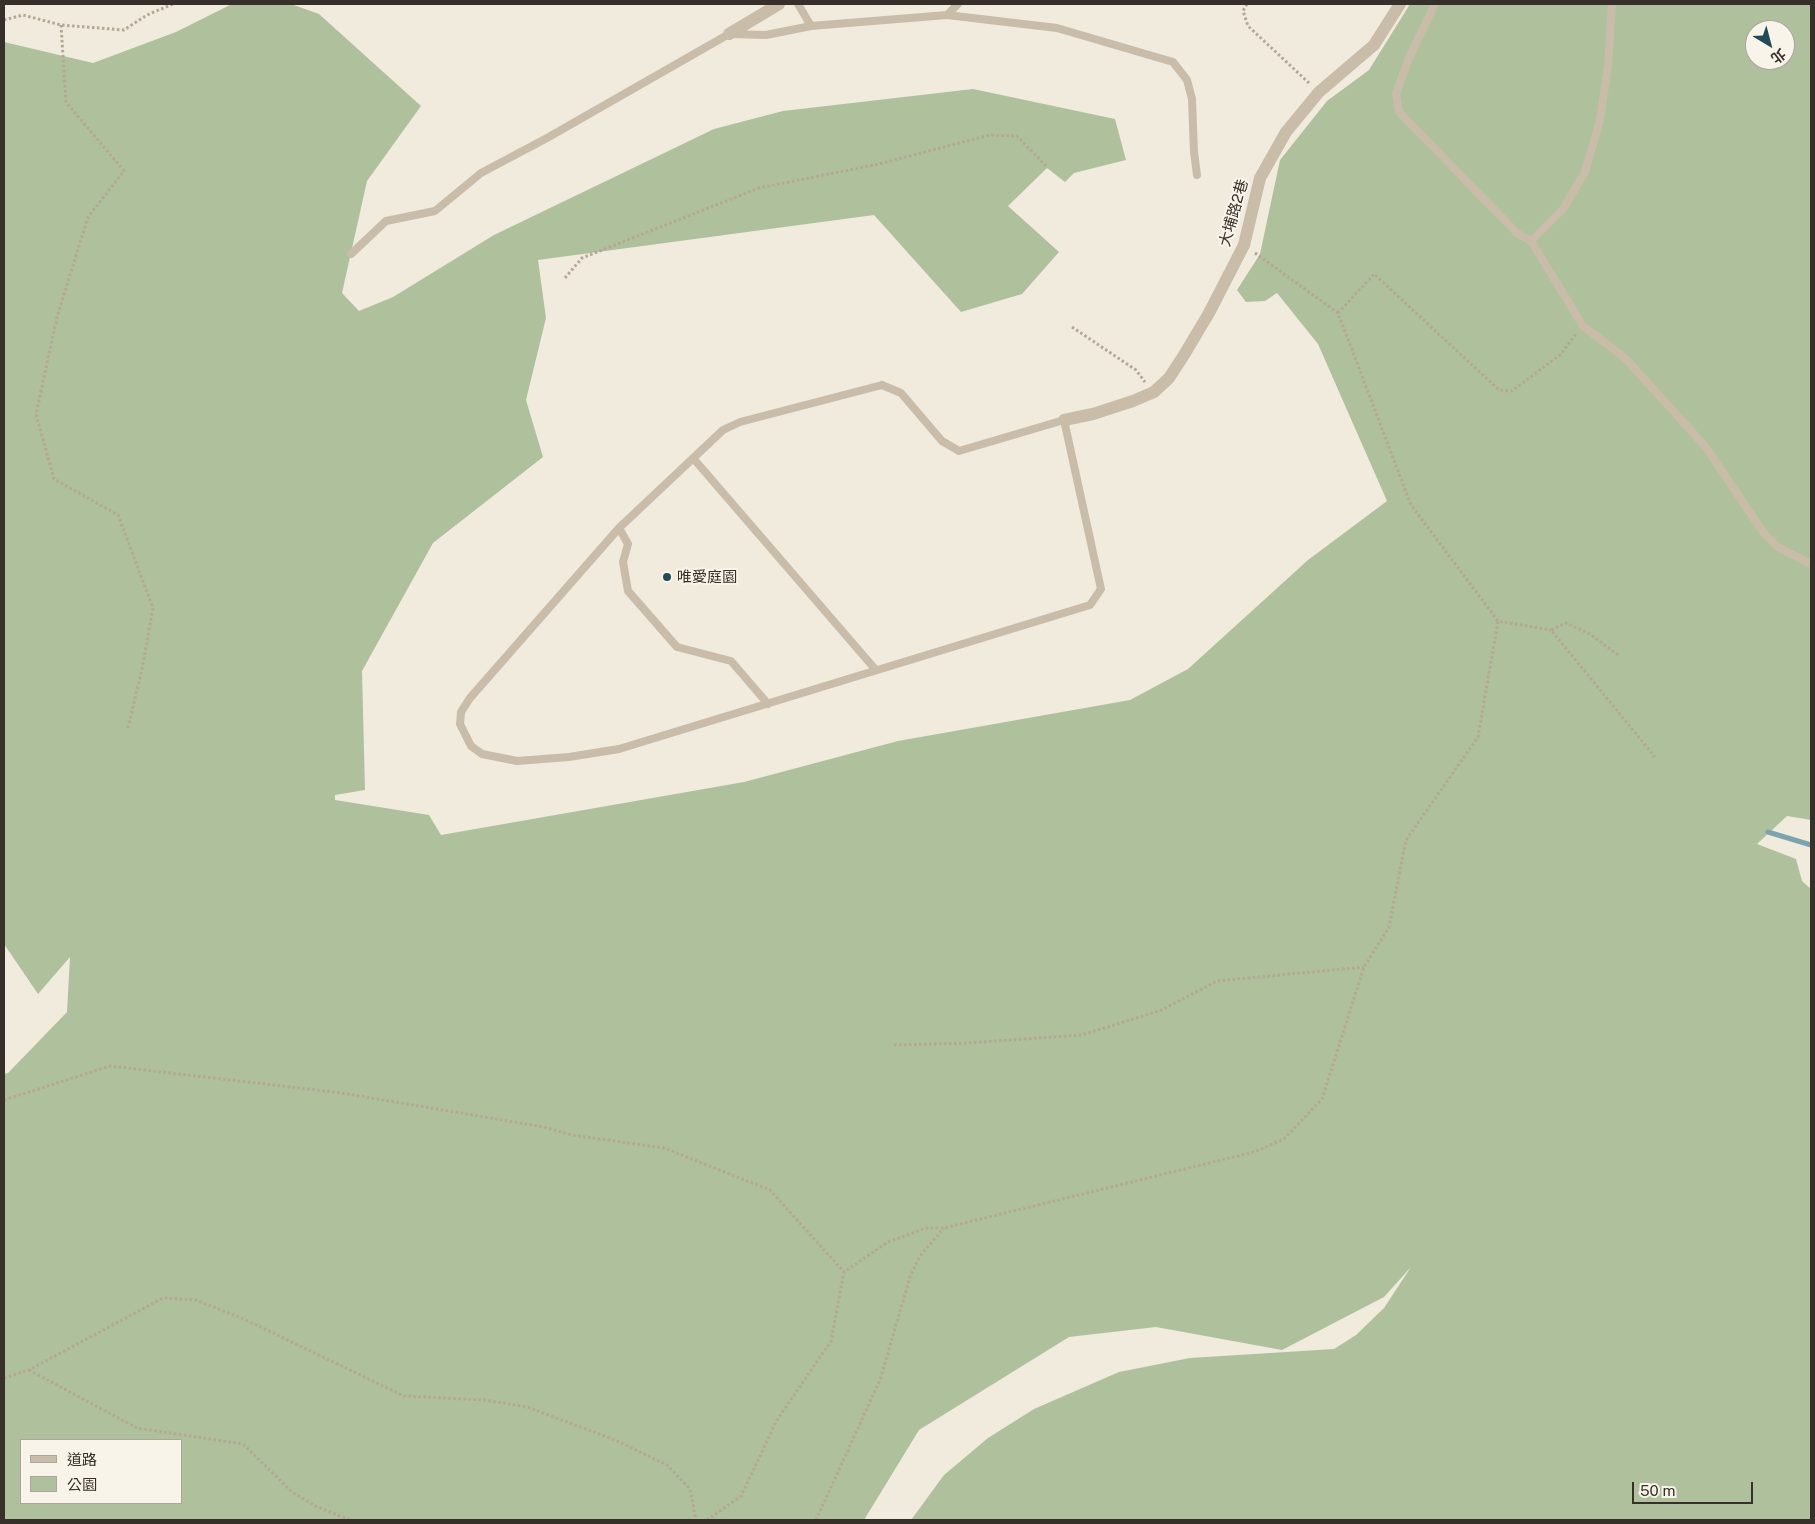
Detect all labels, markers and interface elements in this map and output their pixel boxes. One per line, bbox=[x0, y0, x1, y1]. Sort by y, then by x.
north arrow bbox=[1745, 20, 1795, 70]
text: 北 bbox=[1768, 46, 1789, 67]
street label: 大埔路2巷 bbox=[1216, 177, 1252, 249]
place label: 唯愛庭園 bbox=[677, 568, 737, 586]
marker: 唯愛庭園 bbox=[661, 571, 673, 583]
legend bbox=[20, 1439, 182, 1504]
text: 道路 bbox=[67, 1451, 97, 1468]
scale bar bbox=[1635, 1472, 1756, 1504]
text: 公園 bbox=[67, 1476, 97, 1493]
text: 50 m bbox=[1640, 1482, 1675, 1499]

